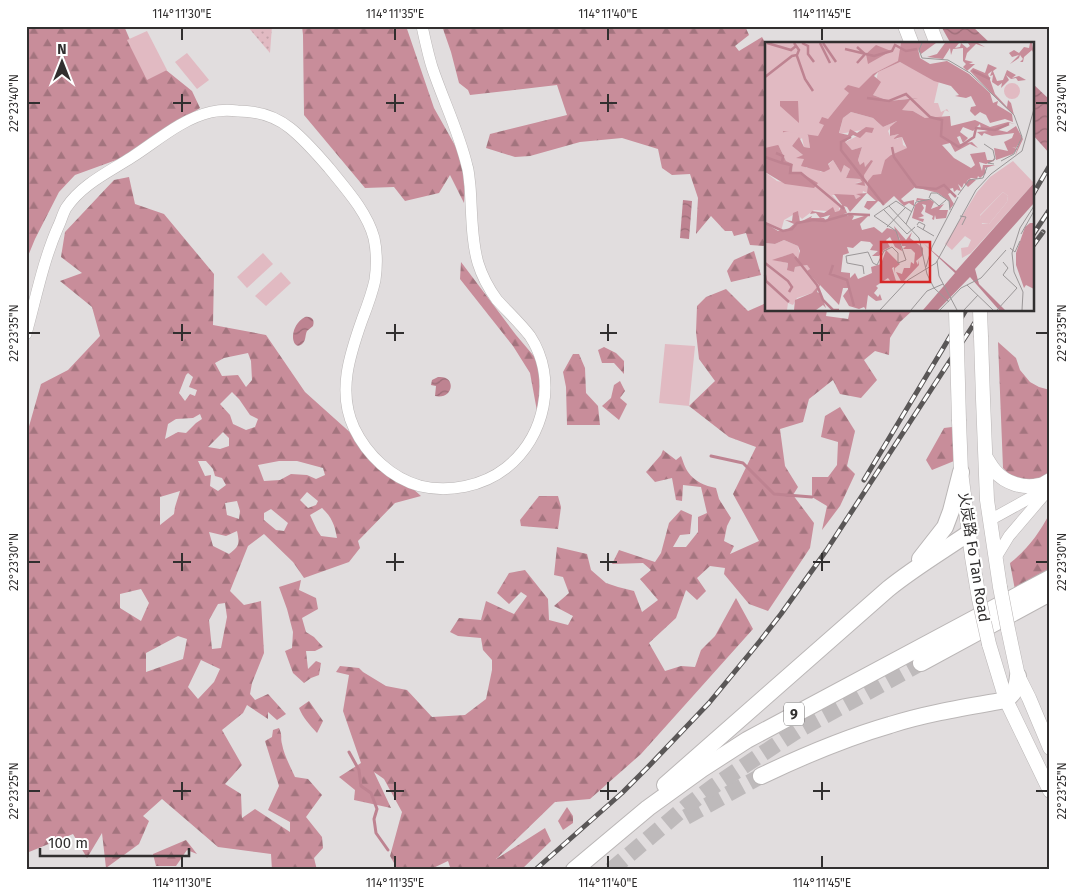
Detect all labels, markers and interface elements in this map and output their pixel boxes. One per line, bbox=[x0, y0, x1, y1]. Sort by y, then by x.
text: 114°11'30"E bbox=[152, 7, 212, 21]
text: 114°11'35"E bbox=[366, 7, 424, 21]
text: 114°11'40"E bbox=[578, 7, 638, 21]
text: 114°11'45"E bbox=[793, 7, 851, 21]
north arrow bbox=[38, 38, 88, 88]
text: N bbox=[57, 41, 67, 58]
inset map bbox=[765, 42, 1034, 311]
text: 22°23'40"N bbox=[7, 74, 21, 132]
text: 22°23'40"N bbox=[1055, 74, 1069, 132]
text: 22°23'35"N bbox=[7, 304, 21, 362]
text: 22°23'35"N bbox=[1055, 304, 1069, 362]
street label: 火炭路 Fo Tan Road bbox=[955, 491, 993, 623]
text: 22°23'30"N bbox=[7, 533, 21, 591]
text: 22°23'30"N bbox=[1055, 533, 1069, 591]
road number: 9 bbox=[784, 702, 804, 726]
text: 22°23'25"N bbox=[7, 762, 21, 820]
text: 22°23'25"N bbox=[1055, 762, 1069, 820]
scale bar bbox=[40, 826, 189, 858]
text: 100 m bbox=[48, 834, 88, 852]
text: 114°11'30"E bbox=[152, 876, 212, 890]
text: 114°11'35"E bbox=[366, 876, 424, 890]
text: 114°11'40"E bbox=[578, 876, 638, 890]
text: 114°11'45"E bbox=[793, 876, 851, 890]

